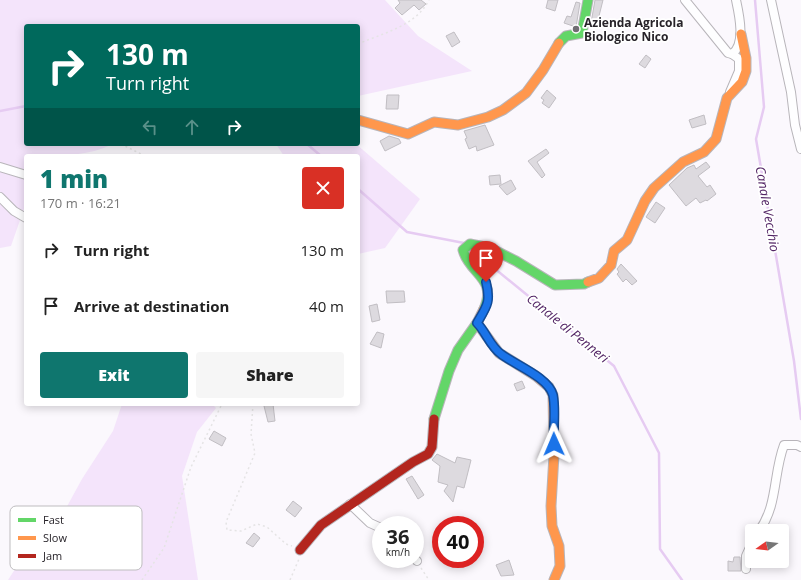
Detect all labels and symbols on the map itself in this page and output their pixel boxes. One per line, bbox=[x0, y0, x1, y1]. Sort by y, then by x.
place label: Azienda Agricola Biologico Nico bbox=[584, 14, 683, 45]
marker: Azienda Agricola Biologico Nico bbox=[571, 24, 581, 34]
water label: Canale Vecchio bbox=[752, 165, 784, 253]
pin bbox=[469, 241, 503, 282]
water label: Canale di Penneri bbox=[523, 289, 613, 367]
position arrow bbox=[533, 423, 575, 465]
legend bbox=[10, 506, 142, 570]
text: Fast bbox=[43, 512, 64, 527]
speed limit sign: 40 bbox=[432, 516, 484, 568]
north arrow bbox=[745, 524, 789, 568]
text: Slow bbox=[43, 530, 67, 545]
text: Jam bbox=[42, 548, 62, 563]

